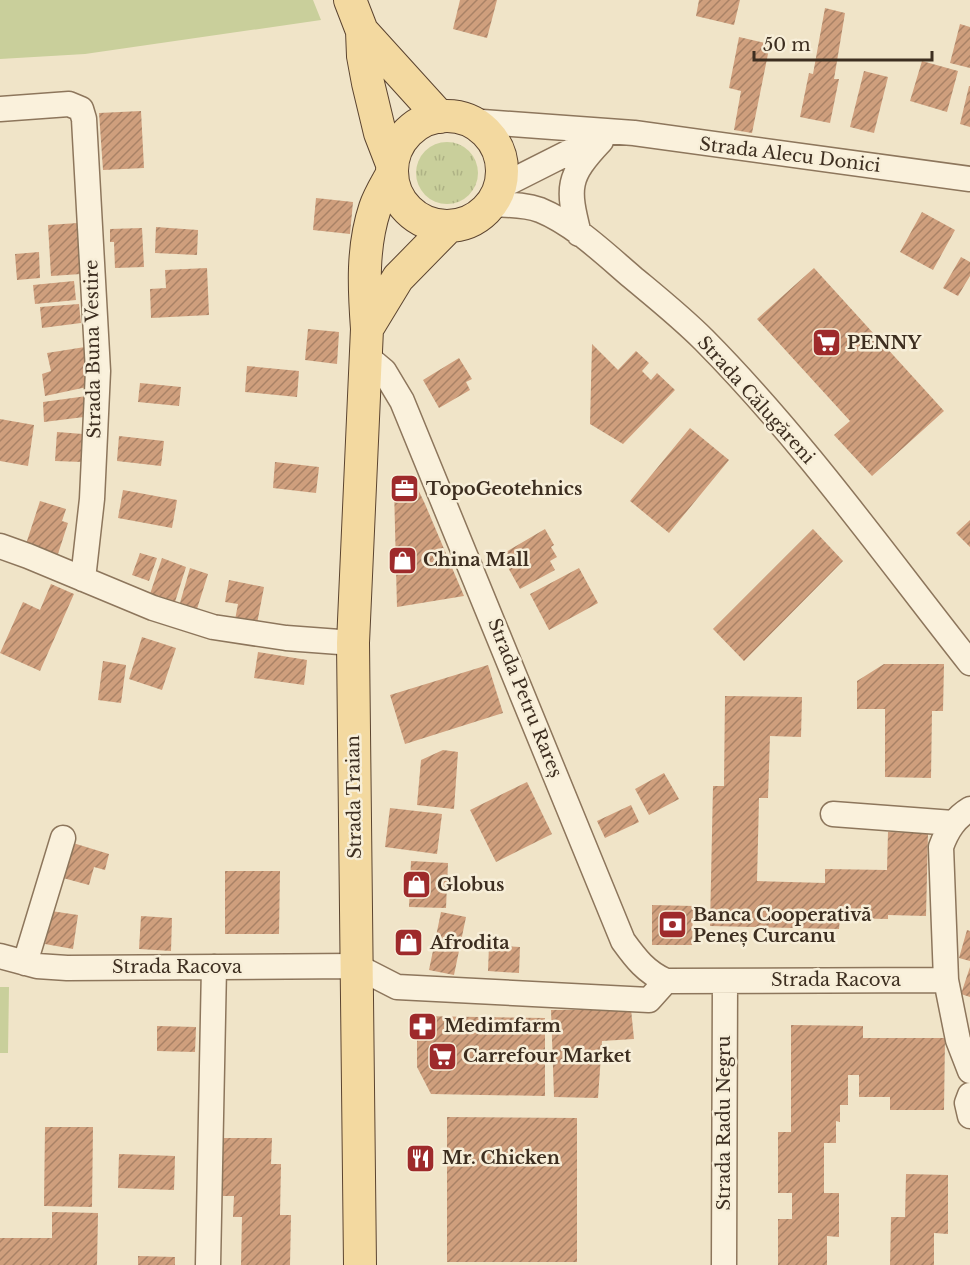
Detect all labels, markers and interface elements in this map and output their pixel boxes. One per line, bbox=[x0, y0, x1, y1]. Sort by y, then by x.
scale bar bbox=[754, 24, 932, 62]
text: 50 m bbox=[763, 34, 811, 56]
street label: Strada Alecu Donici bbox=[698, 133, 882, 177]
street label: Strada Buna Vestire bbox=[80, 259, 106, 439]
supermarket icon: PENNY bbox=[810, 327, 842, 359]
street label: Strada Călugăreni bbox=[693, 332, 819, 468]
place label: PENNY bbox=[847, 332, 922, 354]
office icon: TopoGeotehnics bbox=[389, 473, 421, 505]
place label: TopoGeotehnics bbox=[426, 478, 582, 500]
shop icon: China Mall bbox=[386, 544, 418, 576]
place label: China Mall bbox=[423, 549, 530, 571]
street label: Strada Petru Rareș bbox=[483, 615, 567, 781]
street label: Strada Traian bbox=[342, 735, 366, 859]
shop icon: Globus bbox=[400, 869, 432, 901]
place label: Globus bbox=[437, 874, 504, 896]
place label: Banca Cooperativă Peneș Curcanu bbox=[693, 904, 872, 947]
bank icon: Banca Cooperativă Peneș Curcanu bbox=[656, 909, 688, 941]
shop icon: Afrodita bbox=[393, 927, 425, 959]
place label: Afrodita bbox=[429, 932, 510, 954]
street label: Strada Racova bbox=[112, 956, 242, 978]
street label: Strada Racova bbox=[771, 969, 901, 991]
pharmacy icon: Medimfarm bbox=[407, 1010, 439, 1042]
place label: Medimfarm bbox=[444, 1015, 561, 1037]
street label: Strada Radu Negru bbox=[713, 1036, 735, 1210]
supermarket icon: Carrefour Market bbox=[426, 1040, 458, 1072]
place label: Carrefour Market bbox=[463, 1045, 631, 1067]
restaurant icon: Mr. Chicken bbox=[405, 1142, 437, 1174]
place label: Mr. Chicken bbox=[442, 1147, 560, 1169]

